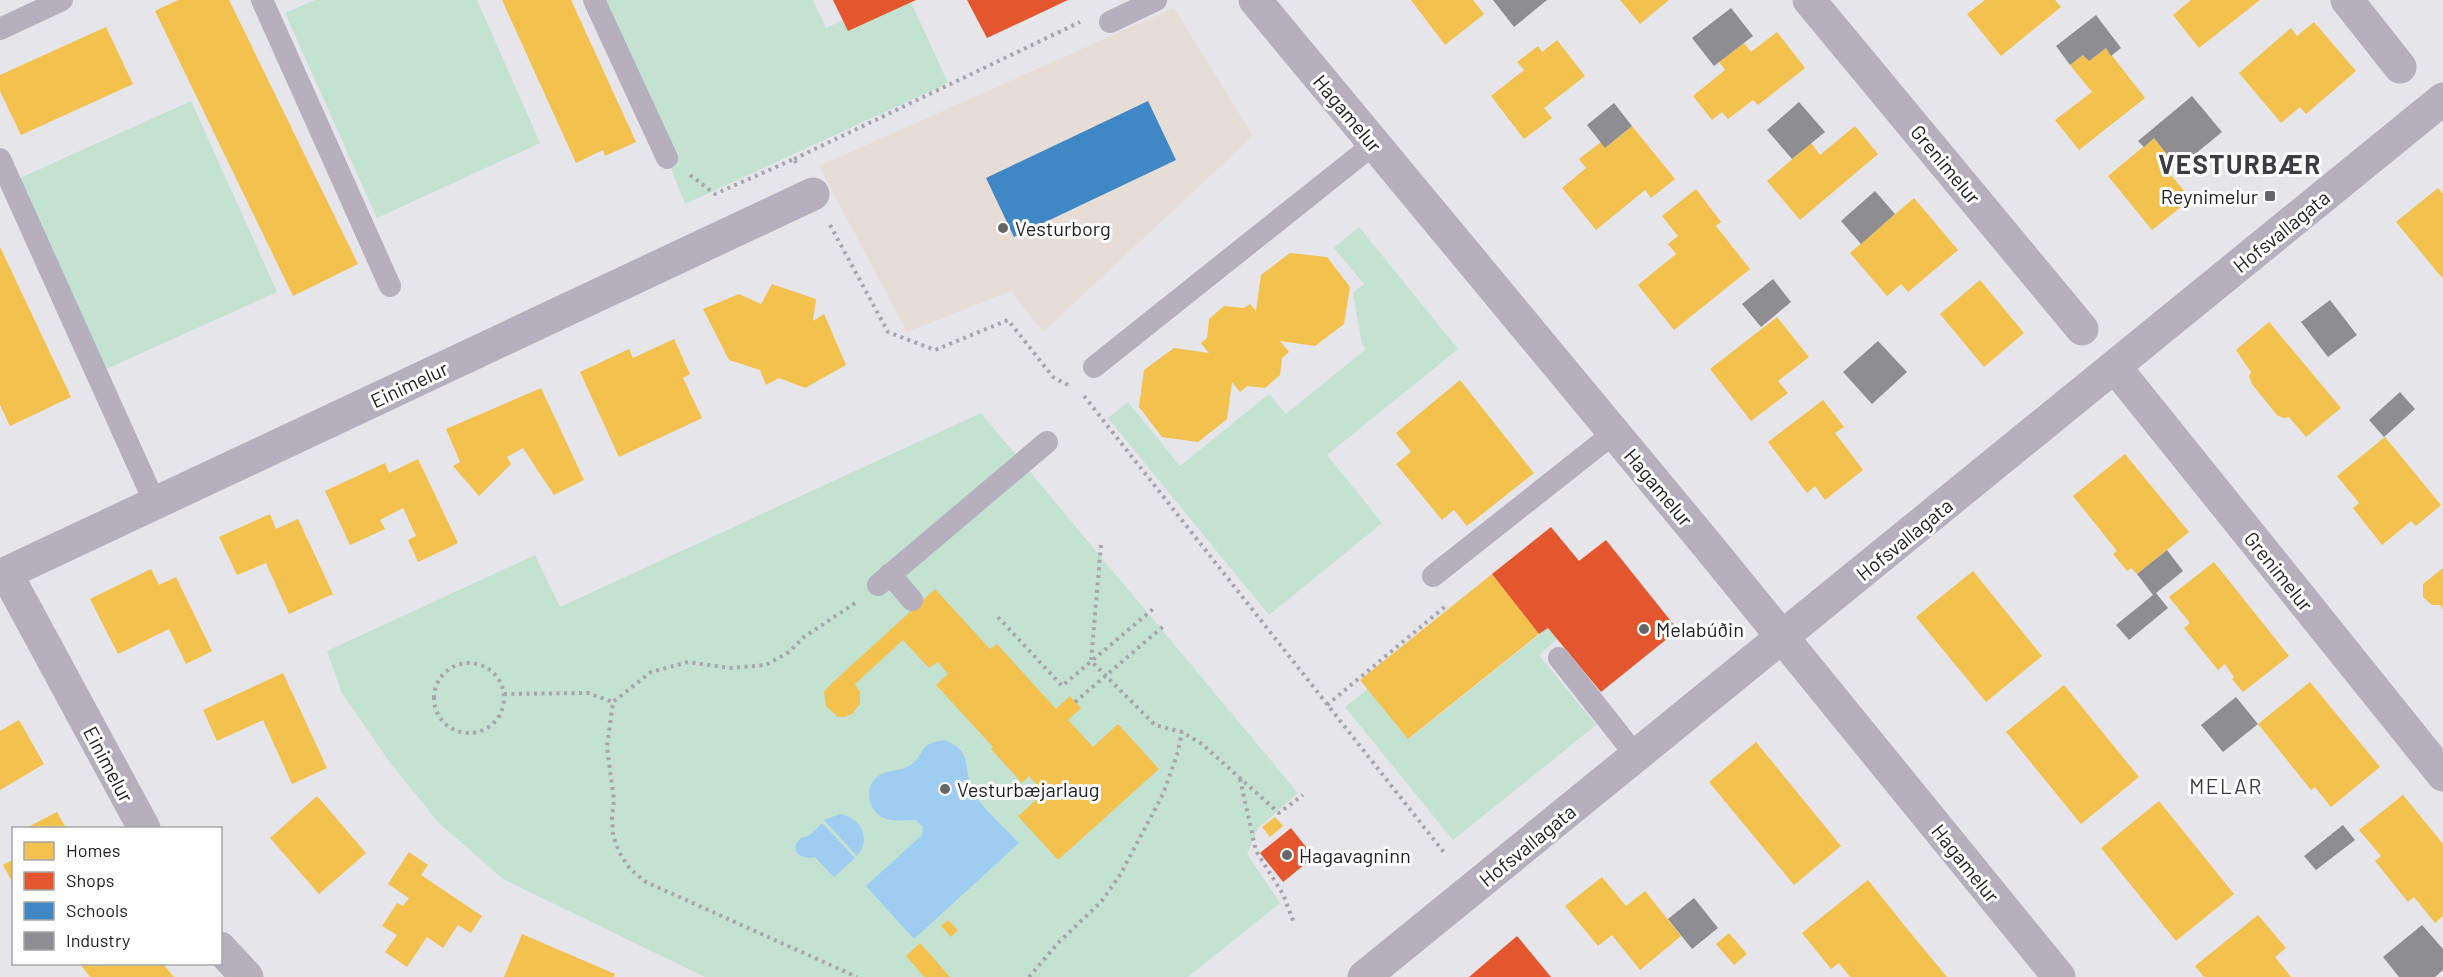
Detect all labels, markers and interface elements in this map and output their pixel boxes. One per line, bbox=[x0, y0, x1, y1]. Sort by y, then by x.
street label: Hagamelur bbox=[1309, 69, 1387, 157]
street label: Grenimelur bbox=[1906, 120, 1986, 208]
district label: VESTURBÆR bbox=[2158, 148, 2322, 179]
place label: Reynimelur bbox=[2161, 184, 2258, 208]
street label: Hofsvallagata bbox=[2228, 185, 2334, 277]
marker: Reynimelur bbox=[2263, 189, 2277, 203]
place label: Vesturborg bbox=[1015, 216, 1111, 240]
marker: Vesturborg bbox=[996, 221, 1010, 235]
street label: Einimelur bbox=[366, 356, 452, 412]
street label: Hagamelur bbox=[1620, 443, 1698, 531]
street label: Hofsvallagata bbox=[1851, 493, 1957, 585]
street label: Grenimelur bbox=[2240, 526, 2318, 616]
place label: Melabúðin bbox=[1656, 617, 1744, 641]
marker: Melabúðin bbox=[1637, 622, 1651, 636]
street label: Einimelur bbox=[79, 722, 139, 806]
district label: MELAR bbox=[2189, 773, 2263, 798]
place label: Vesturbæjarlaug bbox=[957, 777, 1099, 801]
marker: Vesturbæjarlaug bbox=[938, 782, 952, 796]
street label: Hofsvallagata bbox=[1474, 799, 1580, 891]
street label: Hagamelur bbox=[1927, 819, 2005, 907]
legend bbox=[12, 827, 222, 965]
text: Homes bbox=[66, 839, 120, 861]
place label: Hagavagninn bbox=[1299, 843, 1411, 867]
marker: Hagavagninn bbox=[1280, 848, 1294, 862]
text: Shops bbox=[66, 869, 115, 891]
text: Schools bbox=[66, 899, 128, 921]
text: Industry bbox=[66, 929, 130, 951]

